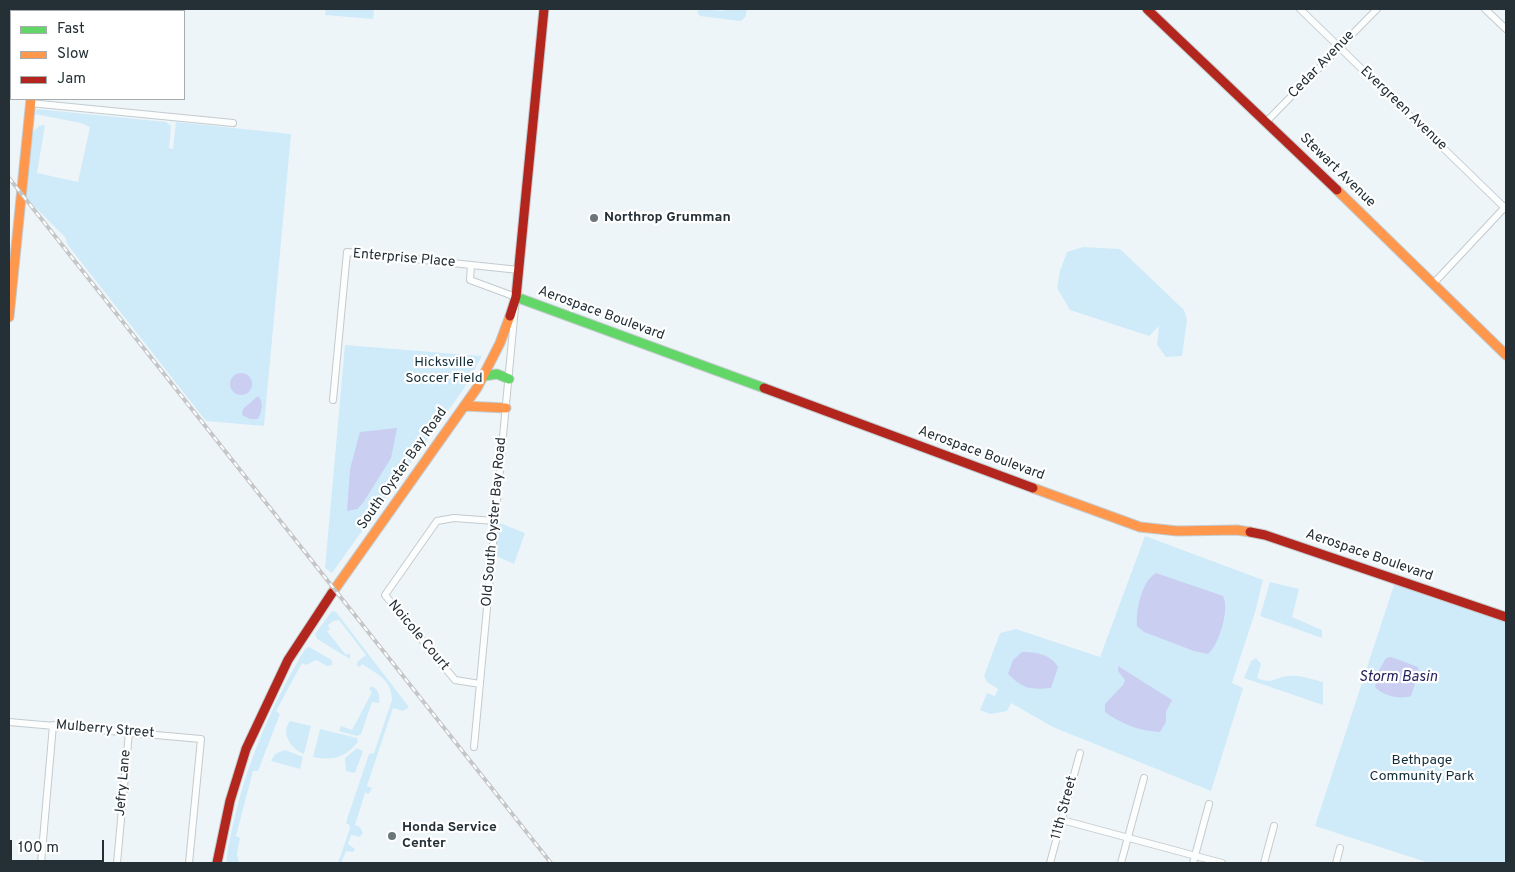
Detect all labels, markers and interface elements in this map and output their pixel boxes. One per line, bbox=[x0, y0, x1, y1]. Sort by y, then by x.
legend bbox=[10, 10, 185, 100]
text: Fast bbox=[57, 20, 85, 39]
street label: Cedar Avenue bbox=[1285, 28, 1359, 102]
text: Slow bbox=[57, 45, 89, 64]
street label: Evergreen Avenue bbox=[1356, 63, 1450, 155]
text: Jam bbox=[57, 70, 86, 89]
street label: Stewart Avenue bbox=[1295, 130, 1379, 212]
place label: Northrop Grumman bbox=[604, 210, 731, 226]
marker: Northrop Grumman bbox=[588, 212, 600, 224]
street label: Enterprise Place bbox=[352, 246, 456, 272]
street label: Aerospace Boulevard bbox=[535, 283, 667, 345]
park label: Hicksville Soccer Field bbox=[405, 355, 483, 388]
street label: South Oyster Bay Road bbox=[355, 405, 451, 533]
street label: Aerospace Boulevard bbox=[915, 423, 1047, 485]
street label: Old South Oyster Bay Road bbox=[479, 437, 511, 607]
street label: Aerospace Boulevard bbox=[1303, 526, 1435, 586]
street label: Noicole Court bbox=[384, 597, 452, 675]
water label: Storm Basin bbox=[1359, 669, 1437, 687]
street label: Mulberry Street bbox=[55, 717, 155, 743]
street label: Jefry Lane bbox=[113, 749, 135, 817]
park label: Bethpage Community Park bbox=[1370, 753, 1474, 786]
street label: 11th Street bbox=[1048, 774, 1082, 842]
place label: Honda Service Center bbox=[402, 820, 497, 852]
scale bar bbox=[12, 830, 106, 862]
marker: Honda Service Center bbox=[386, 830, 398, 842]
text: 100 m bbox=[18, 839, 59, 858]

